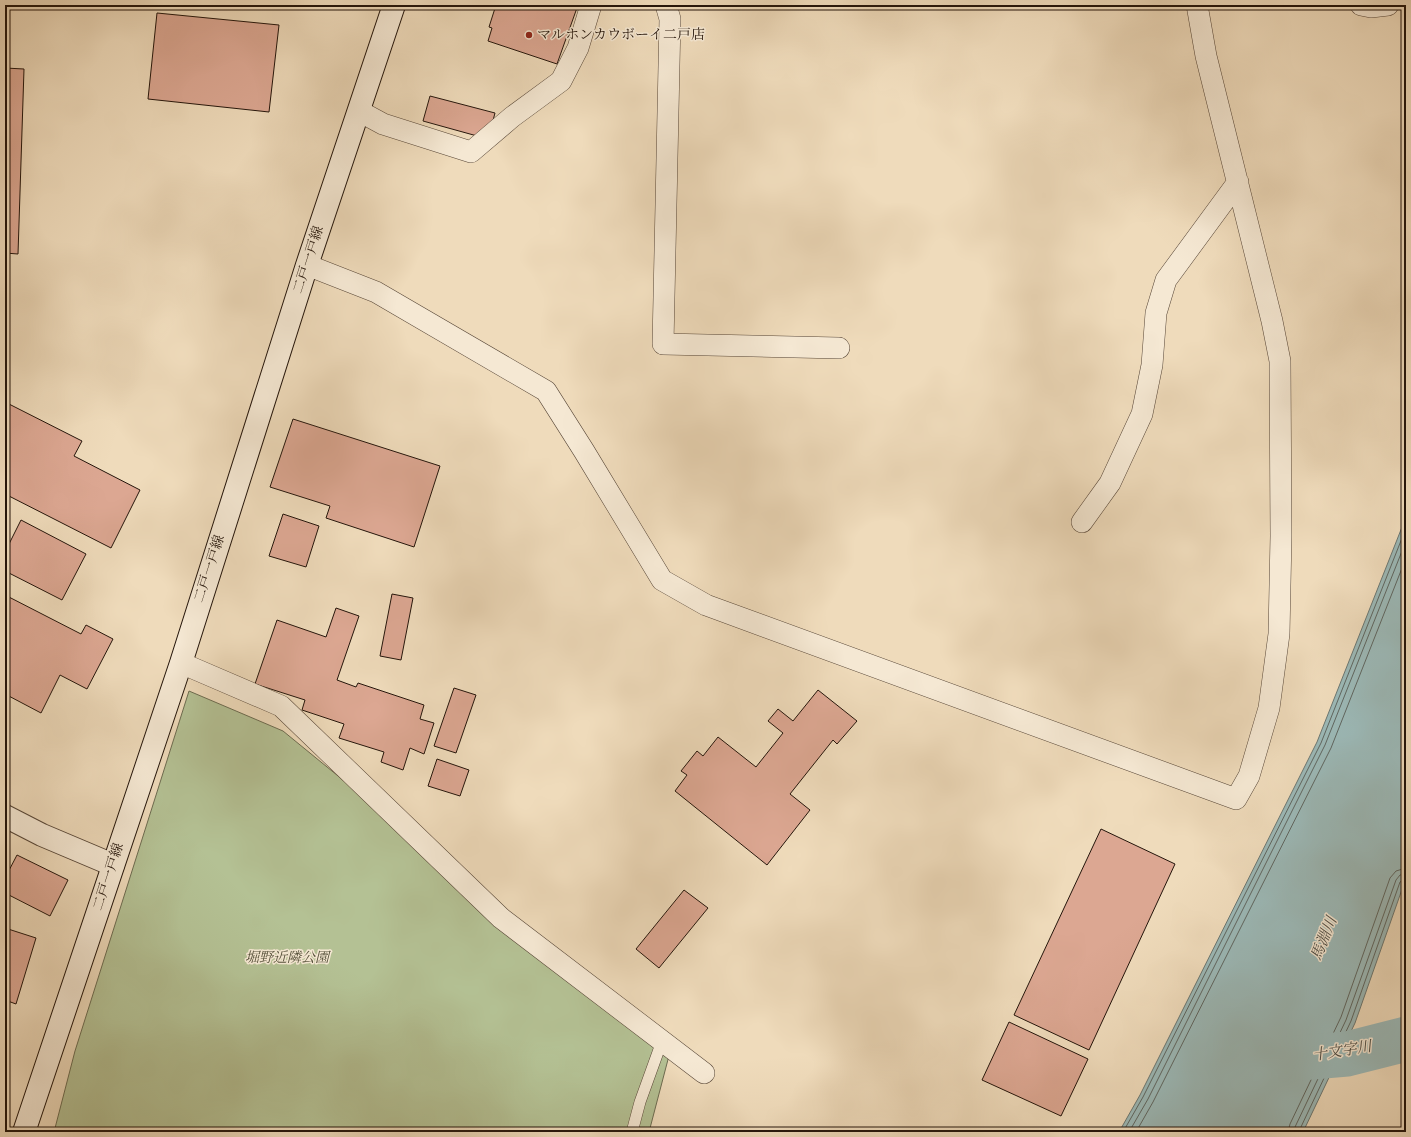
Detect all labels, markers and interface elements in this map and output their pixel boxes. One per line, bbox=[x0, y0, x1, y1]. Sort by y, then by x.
place label: マルホンカウボーイ二戸店 bbox=[537, 26, 705, 45]
marker: マルホンカウボーイ二戸店 bbox=[524, 30, 534, 40]
street label: 二戸一戸線 bbox=[289, 224, 329, 296]
street label: 二戸一戸線 bbox=[190, 533, 230, 605]
street label: 二戸一戸線 bbox=[89, 841, 129, 913]
water label: 馬淵川 bbox=[1307, 912, 1344, 964]
park label: 堀野近隣公園 bbox=[245, 949, 331, 968]
water label: 十文字川 bbox=[1311, 1037, 1375, 1067]

